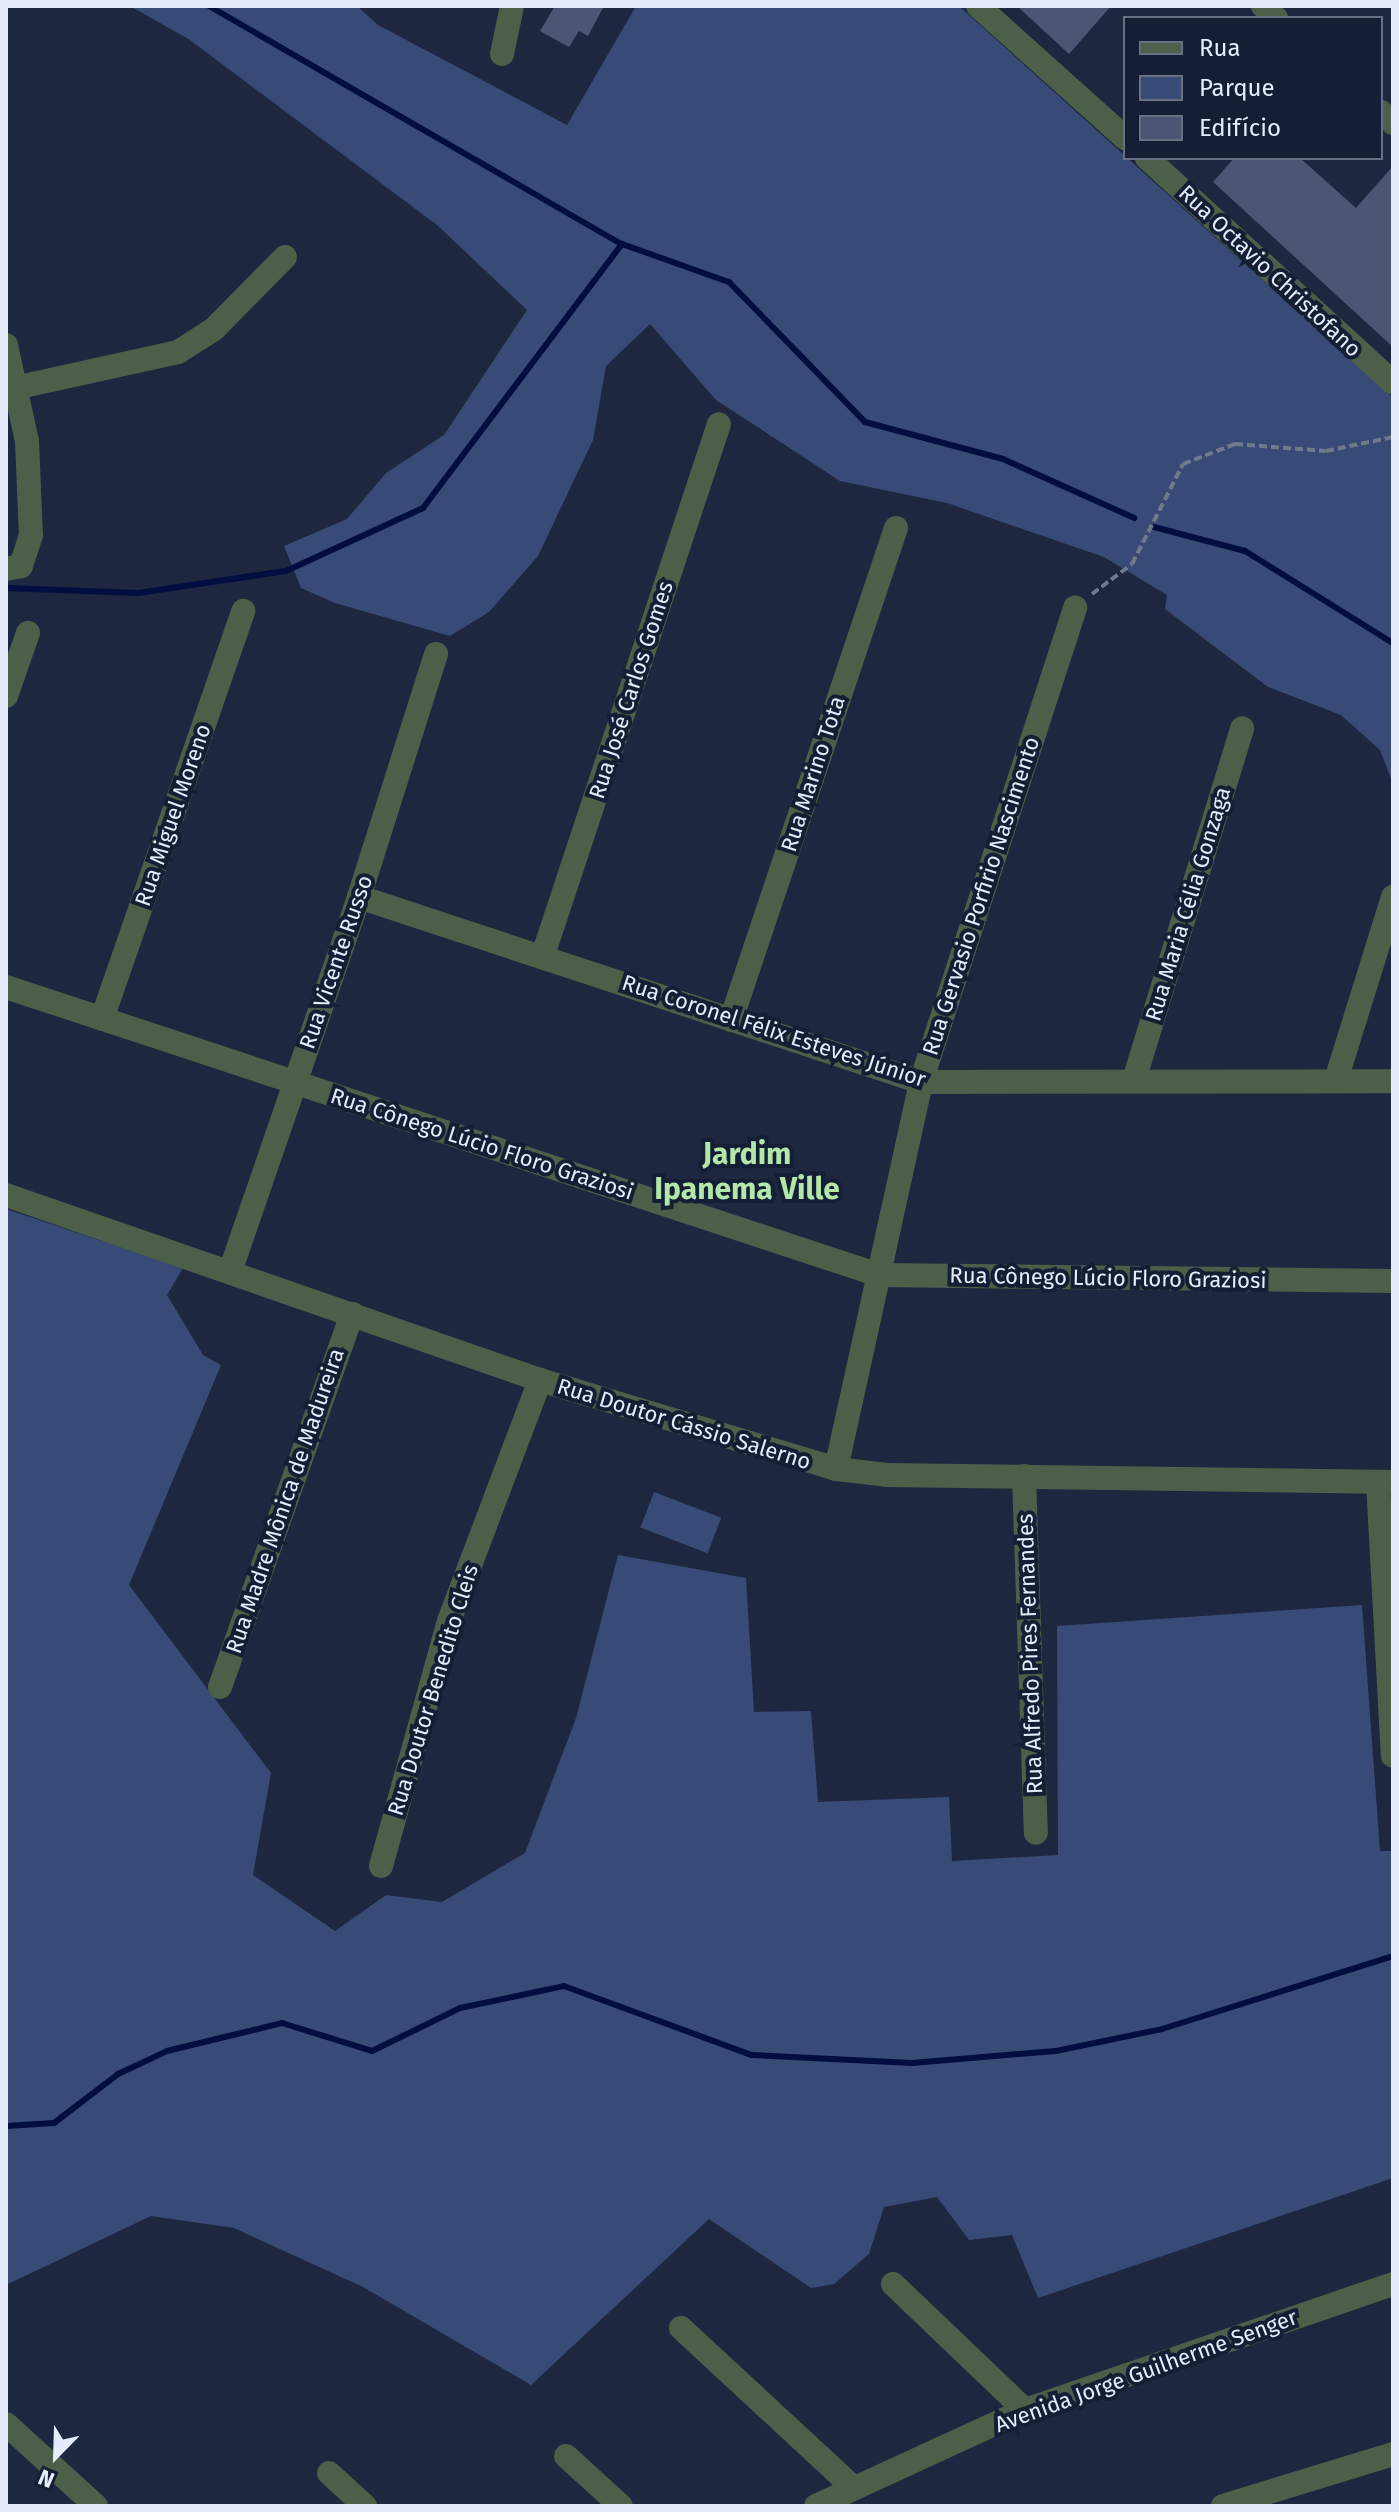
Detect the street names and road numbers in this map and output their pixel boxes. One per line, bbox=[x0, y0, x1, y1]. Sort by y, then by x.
street label: Rua Octavio Christofano bbox=[1173, 180, 1367, 362]
street label: Rua José Carlos Gomes bbox=[583, 578, 679, 802]
street label: Rua Marino Tota bbox=[775, 693, 851, 855]
street label: Rua Miguel Moreno bbox=[129, 720, 217, 910]
street label: Rua Gervasio Porfirio Nascimento bbox=[917, 734, 1045, 1058]
street label: Rua Maria Célia Gonzaga bbox=[1140, 784, 1236, 1024]
street label: Rua Vicente Russo bbox=[294, 872, 378, 1052]
street label: Rua Coronel Félix Esteves Júnior bbox=[619, 969, 929, 1093]
street label: Rua Cônego Lúcio Floro Graziosi bbox=[327, 1082, 637, 1206]
street label: Rua Cônego Lúcio Floro Graziosi bbox=[949, 1262, 1267, 1294]
street label: Rua Madre Mônica de Madureira bbox=[220, 1345, 350, 1657]
street label: Rua Doutor Cássio Salerno bbox=[554, 1373, 814, 1475]
street label: Rua Alfredo Pires Fernandes bbox=[1012, 1513, 1048, 1795]
street label: Rua Doutor Benedito Cleis bbox=[382, 1561, 484, 1819]
street label: Avenida Jorge Guilherme Senger bbox=[991, 2304, 1301, 2438]

